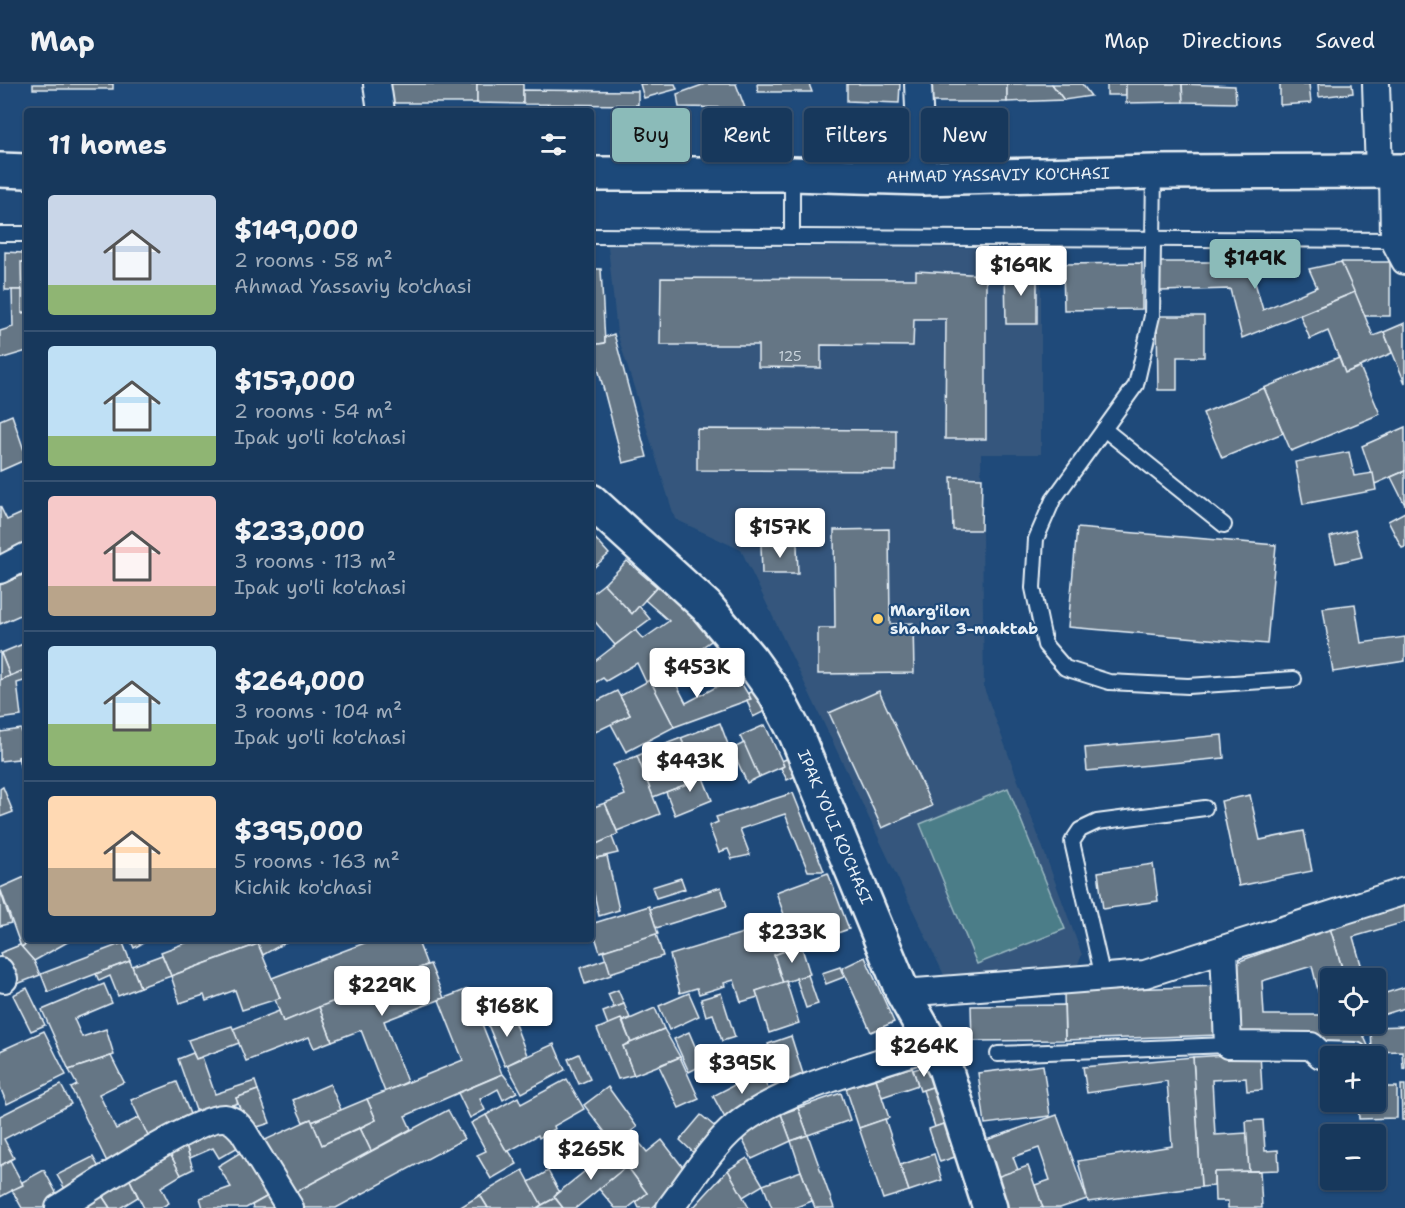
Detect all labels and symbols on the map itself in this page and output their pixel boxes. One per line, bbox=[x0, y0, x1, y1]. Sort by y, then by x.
street label: AHMAD YASSAVIY KO'CHASI bbox=[886, 163, 1110, 187]
pin: $149K bbox=[1213, 239, 1297, 290]
pin: $169K bbox=[979, 246, 1063, 297]
house number: 125 bbox=[778, 347, 802, 365]
pin: $157K bbox=[738, 508, 822, 559]
place label: Marg'ilon shahar 3-maktab bbox=[890, 600, 1038, 639]
marker: Marg'ilon shahar 3-maktab bbox=[871, 612, 885, 626]
pin: $453K bbox=[655, 648, 739, 699]
pin: $443K bbox=[648, 742, 732, 793]
street label: IPAK YO'LI KO'CHASI bbox=[793, 747, 877, 908]
pin: $233K bbox=[750, 913, 834, 964]
pin: $229K bbox=[340, 966, 424, 1017]
pin: $168K bbox=[465, 987, 549, 1038]
pin: $264K bbox=[882, 1027, 966, 1078]
pin: $395K bbox=[700, 1044, 784, 1095]
pin: $265K bbox=[549, 1130, 633, 1181]

